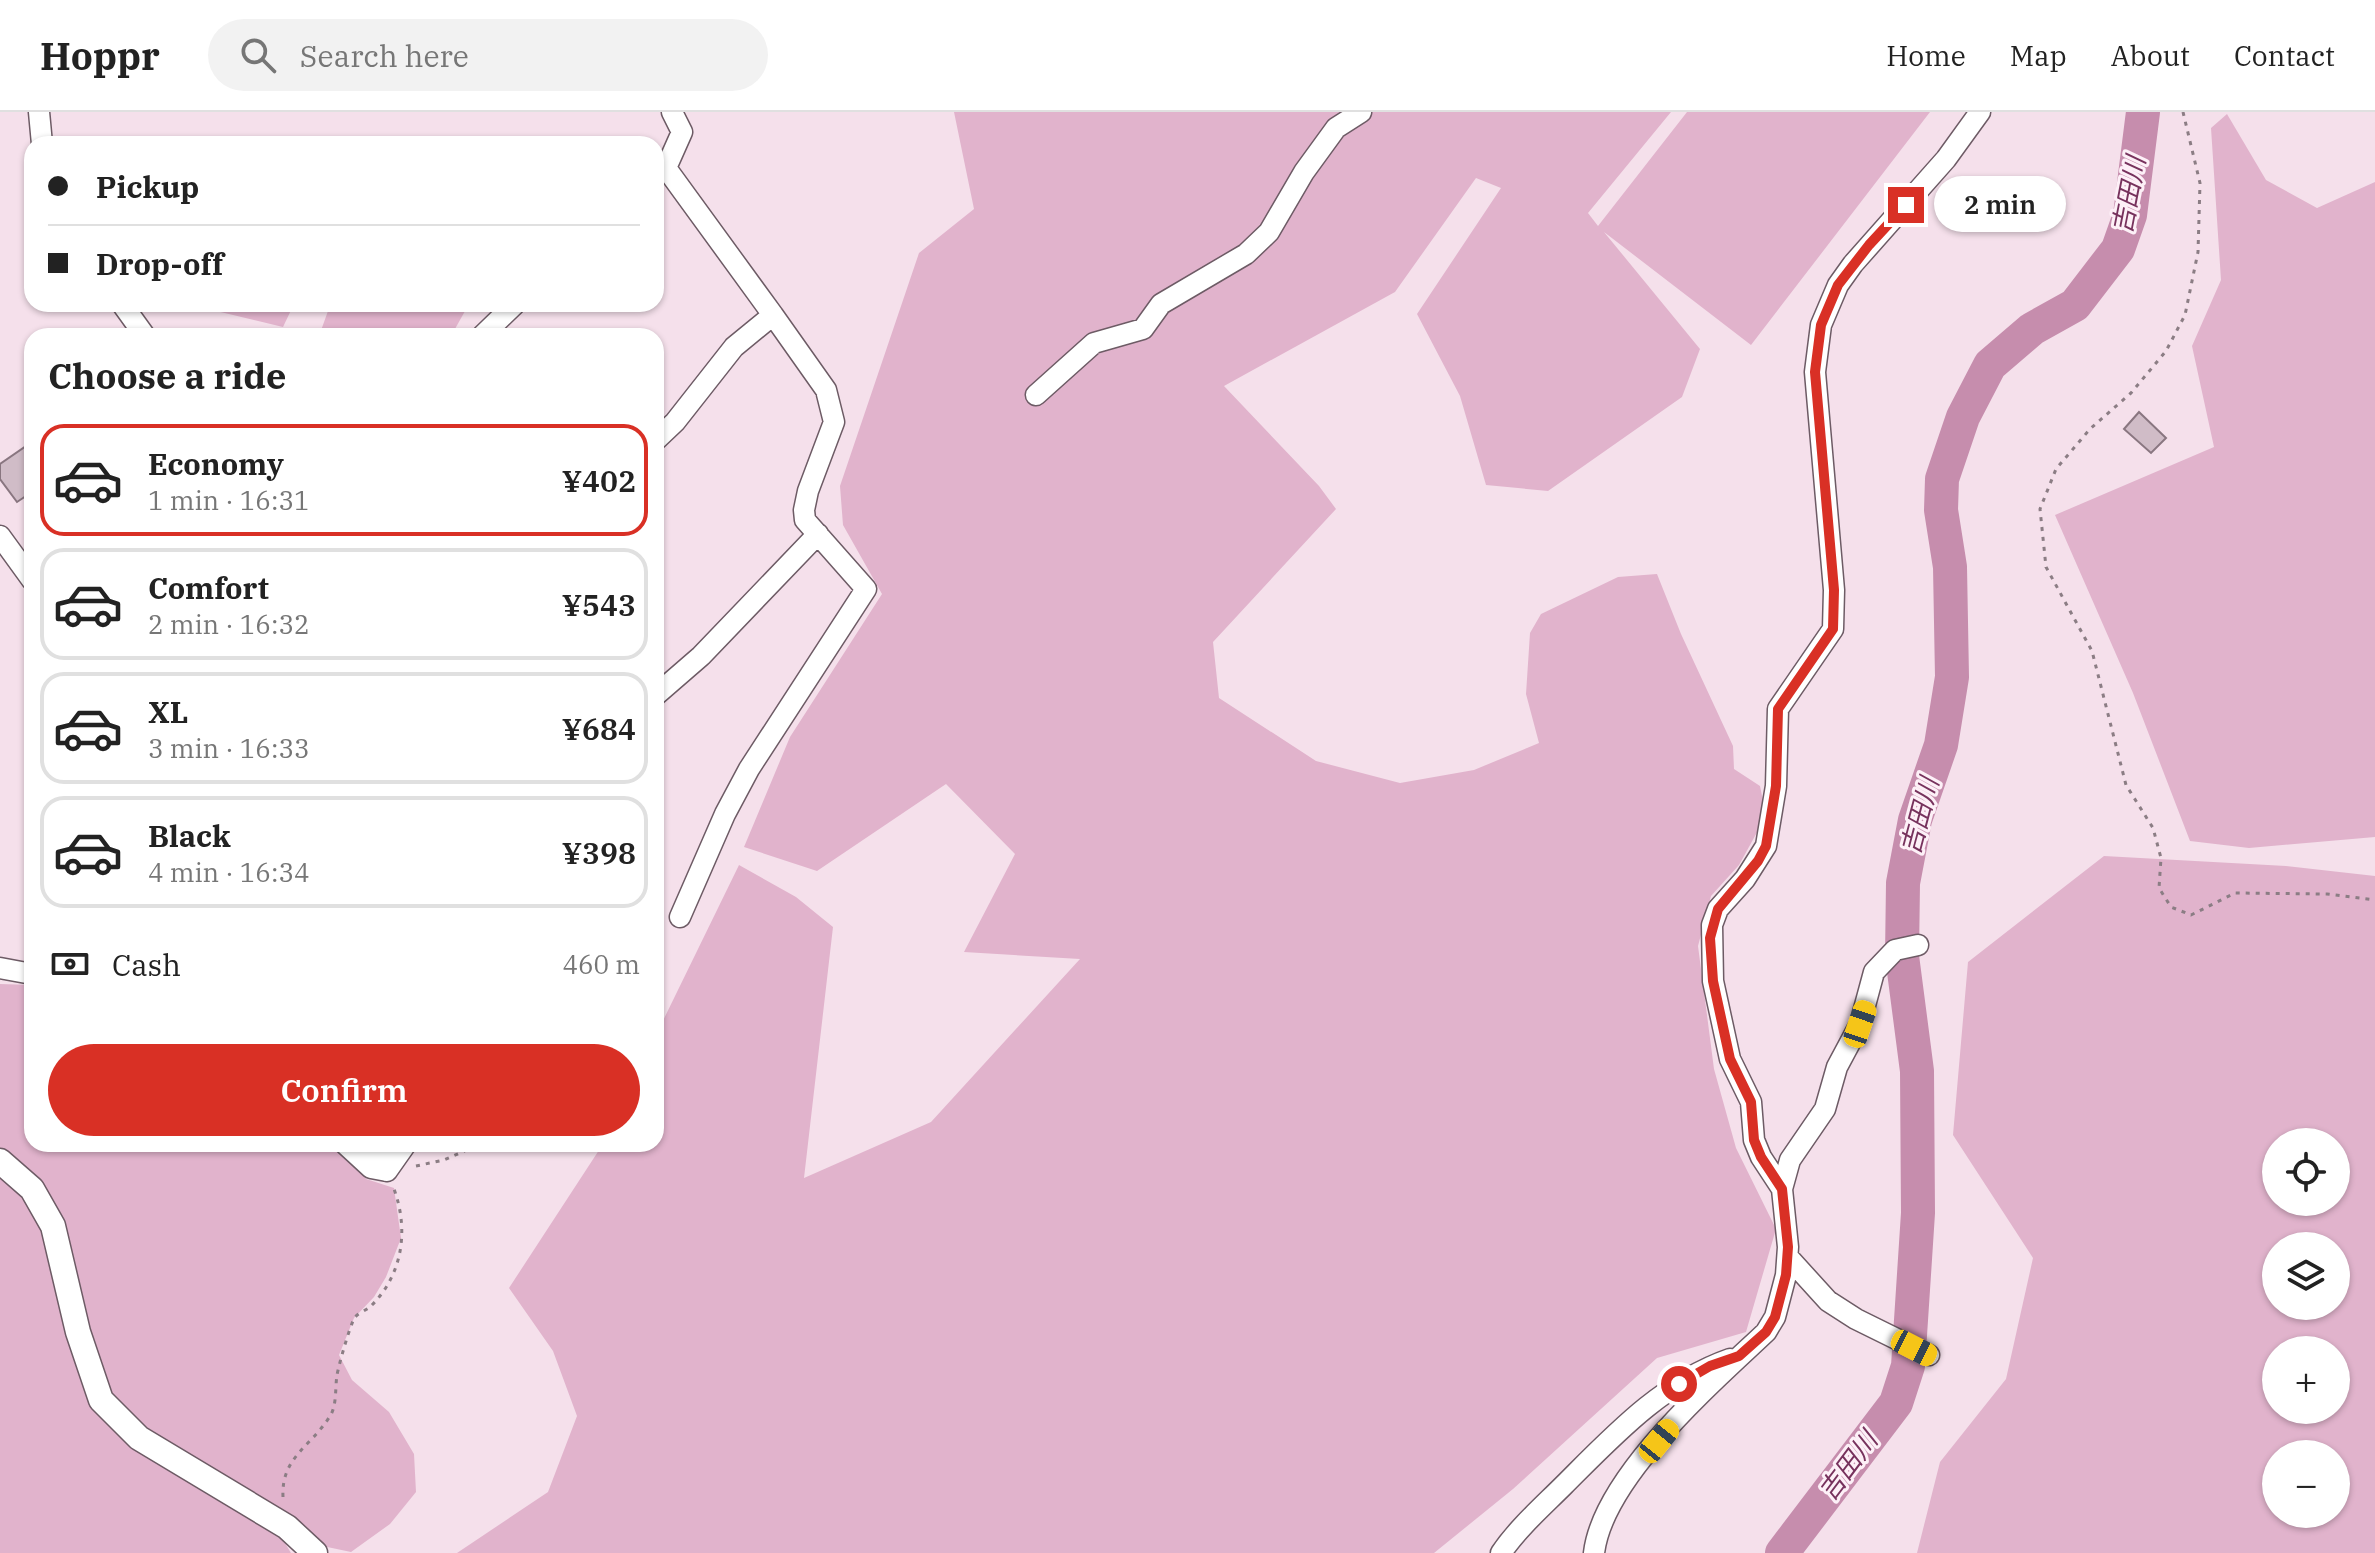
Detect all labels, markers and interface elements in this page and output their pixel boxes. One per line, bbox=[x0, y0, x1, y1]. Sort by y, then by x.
search box bbox=[208, 19, 768, 91]
text: Hoppr bbox=[40, 31, 160, 80]
icon: search bbox=[236, 33, 280, 77]
text: Search here bbox=[300, 36, 469, 75]
text: Home bbox=[1886, 37, 1966, 74]
text: Map bbox=[2010, 37, 2067, 74]
text: About bbox=[2111, 37, 2190, 74]
text: Contact bbox=[2234, 37, 2335, 74]
water label: 吉田川 bbox=[2104, 150, 2153, 236]
text: Pickup bbox=[96, 167, 199, 206]
callout: 2 min bbox=[1934, 177, 2066, 233]
route end bbox=[1888, 187, 1924, 223]
text: 2 min bbox=[1964, 187, 2036, 221]
text: Drop-off bbox=[96, 244, 224, 283]
text: Choose a ride bbox=[48, 352, 287, 399]
icon: car bbox=[52, 444, 124, 516]
text: Economy bbox=[148, 444, 284, 483]
text: ¥402 bbox=[562, 461, 636, 500]
text: 1 min · 16:31 bbox=[148, 483, 310, 517]
icon: car bbox=[52, 568, 124, 640]
text: Comfort bbox=[148, 568, 269, 607]
text: ¥543 bbox=[562, 585, 636, 624]
text: 2 min · 16:32 bbox=[148, 607, 310, 641]
icon: car bbox=[52, 692, 124, 764]
text: XL bbox=[148, 692, 188, 731]
text: ¥684 bbox=[562, 709, 636, 748]
text: 3 min · 16:33 bbox=[148, 731, 310, 765]
water label: 吉田川 bbox=[1893, 771, 1946, 858]
icon: car bbox=[52, 816, 124, 888]
text: Black bbox=[148, 816, 231, 855]
text: ¥398 bbox=[562, 833, 636, 872]
text: 4 min · 16:34 bbox=[148, 855, 310, 889]
icon: cash bbox=[48, 942, 92, 986]
text: Cash bbox=[112, 945, 181, 984]
text: 460 m bbox=[562, 947, 640, 981]
car bbox=[1841, 997, 1879, 1051]
button: Confirm bbox=[48, 1044, 640, 1136]
map controls bbox=[2262, 1128, 2350, 1528]
button: locate bbox=[2262, 1128, 2350, 1216]
button: layers bbox=[2262, 1232, 2350, 1320]
car bbox=[1887, 1326, 1941, 1370]
button: + bbox=[2262, 1336, 2350, 1424]
route start bbox=[1661, 1366, 1697, 1402]
car bbox=[1635, 1415, 1683, 1467]
water label: 吉田川 bbox=[1810, 1422, 1886, 1507]
button: − bbox=[2262, 1440, 2350, 1528]

